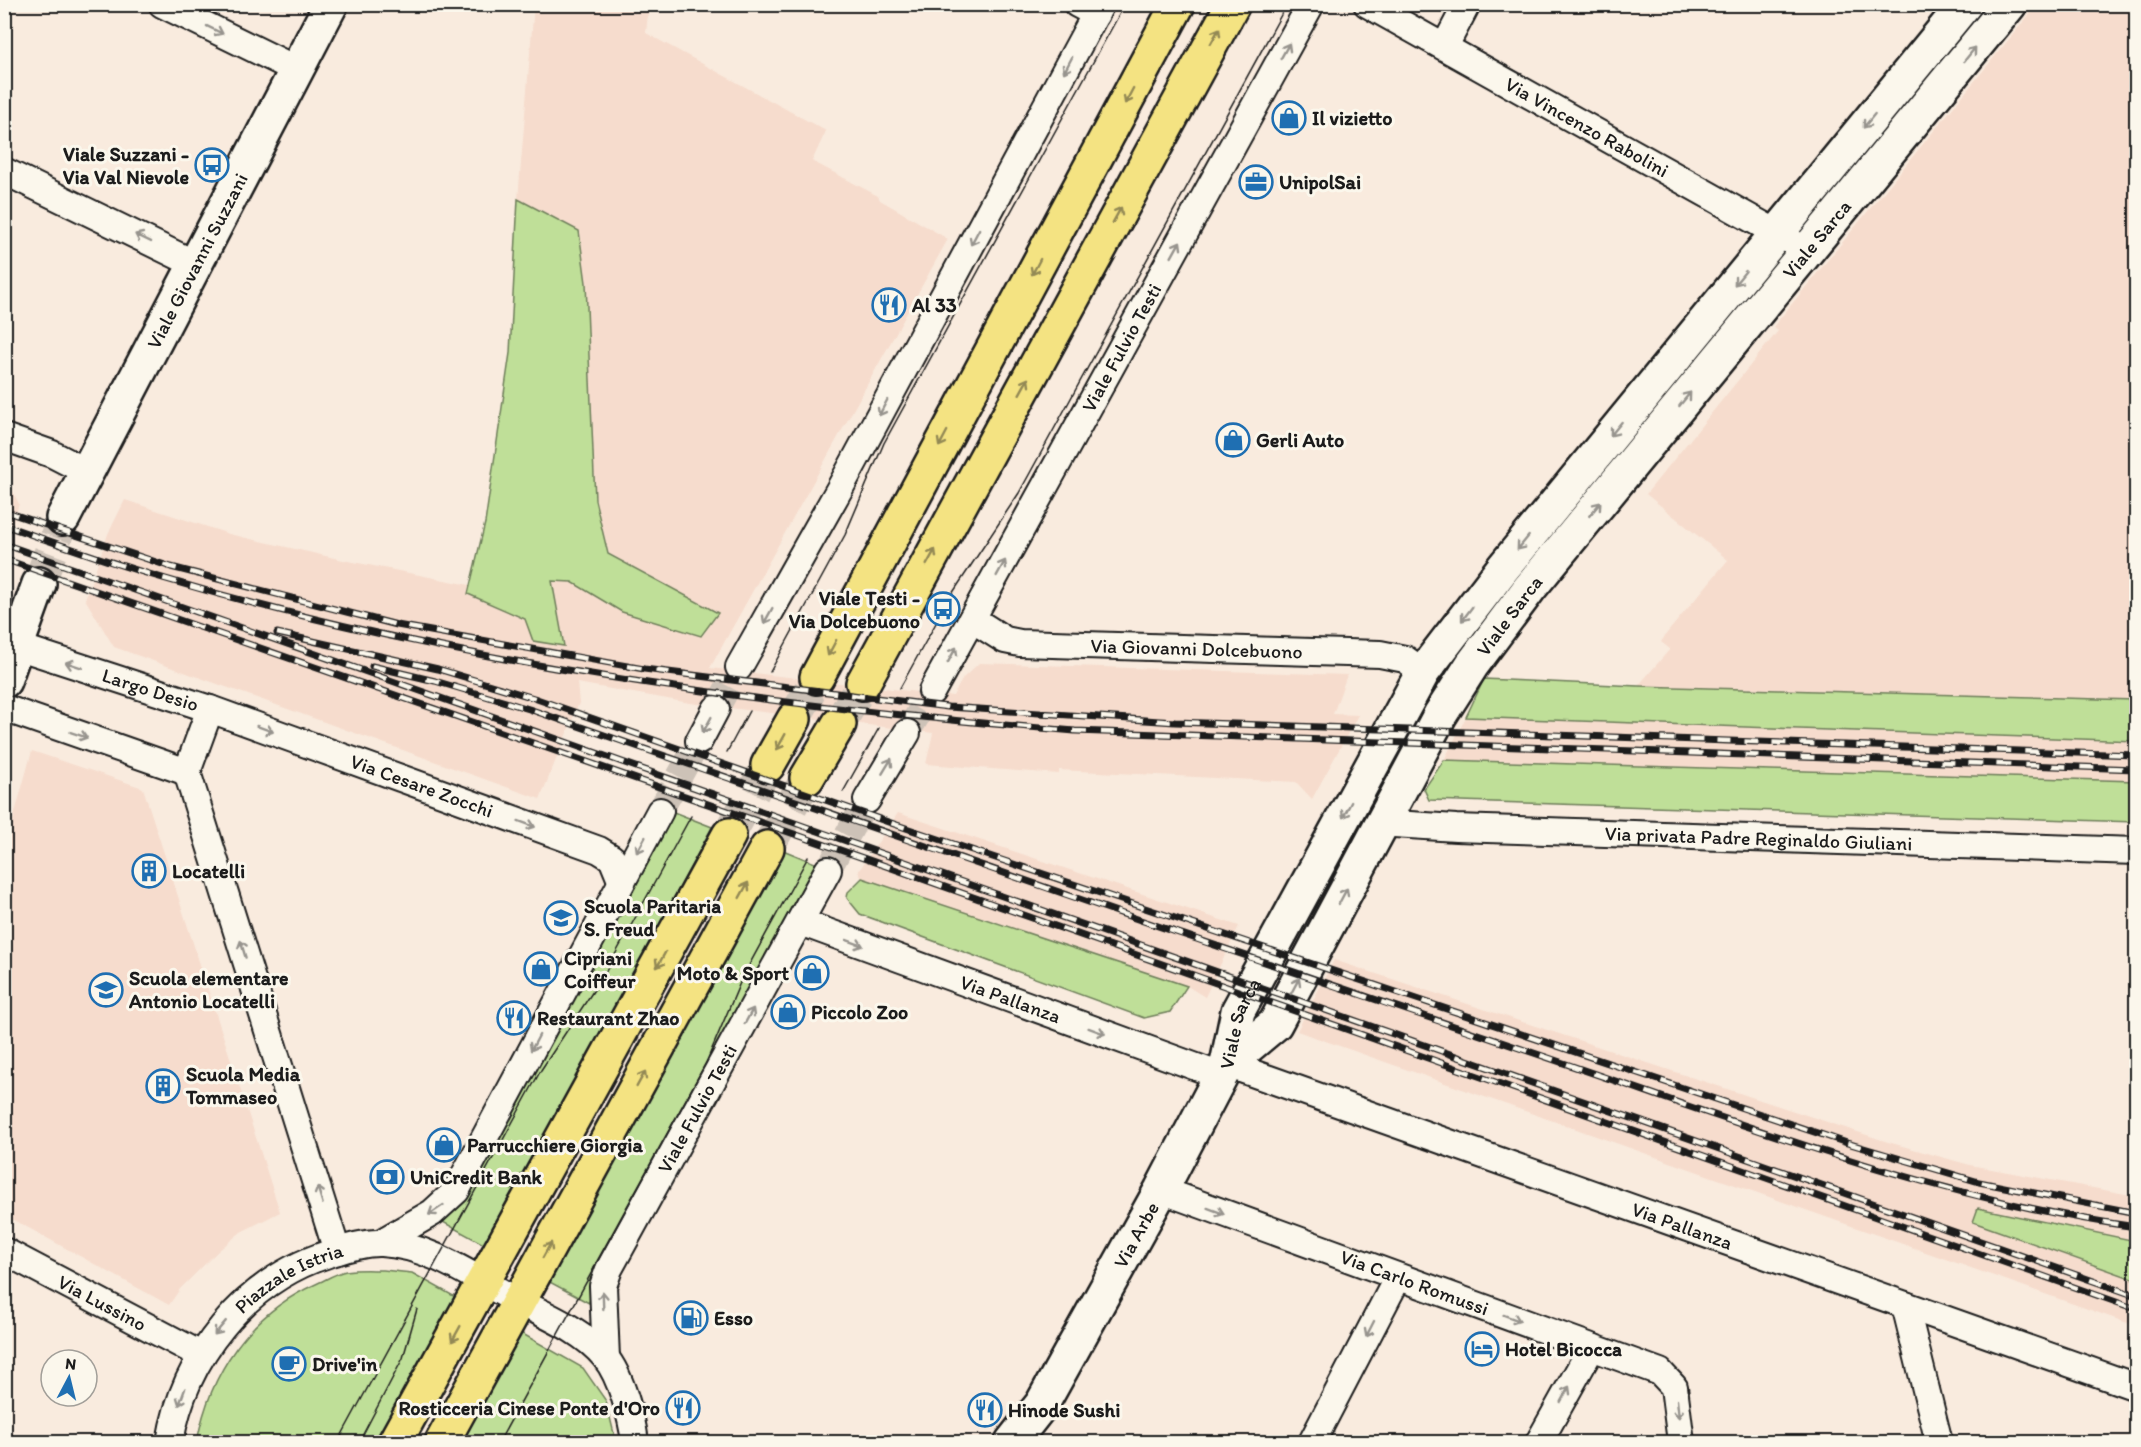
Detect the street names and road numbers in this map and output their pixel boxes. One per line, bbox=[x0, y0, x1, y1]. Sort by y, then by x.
street label: Via Vincenzo Rabolini bbox=[1501, 72, 1673, 182]
street label: Viale Giovanni Suzzani bbox=[141, 169, 253, 353]
street label: Viale Sarca bbox=[1777, 195, 1856, 284]
street label: Viale Fulvio Testi bbox=[1076, 279, 1166, 416]
street label: Viale Sarca bbox=[1471, 570, 1547, 661]
street label: Via Giovanni Dolcebuono bbox=[1090, 633, 1303, 664]
street label: Largo Desio bbox=[99, 663, 202, 716]
street label: Via Cesare Zocchi bbox=[347, 749, 497, 823]
street label: Via privata Padre Reginaldo Giuliani bbox=[1604, 821, 1913, 855]
street label: Via Pallanza bbox=[957, 970, 1064, 1028]
street label: Viale Sarca bbox=[1214, 974, 1266, 1071]
street label: Viale Fulvio Testi bbox=[652, 1040, 742, 1177]
street label: Via Arbe bbox=[1108, 1197, 1164, 1272]
street label: Via Pallanza bbox=[1628, 1197, 1736, 1255]
street label: Piazzale Istria bbox=[229, 1238, 346, 1318]
street label: Via Carlo Romussi bbox=[1337, 1244, 1492, 1321]
street label: Via Lussino bbox=[54, 1270, 151, 1336]

